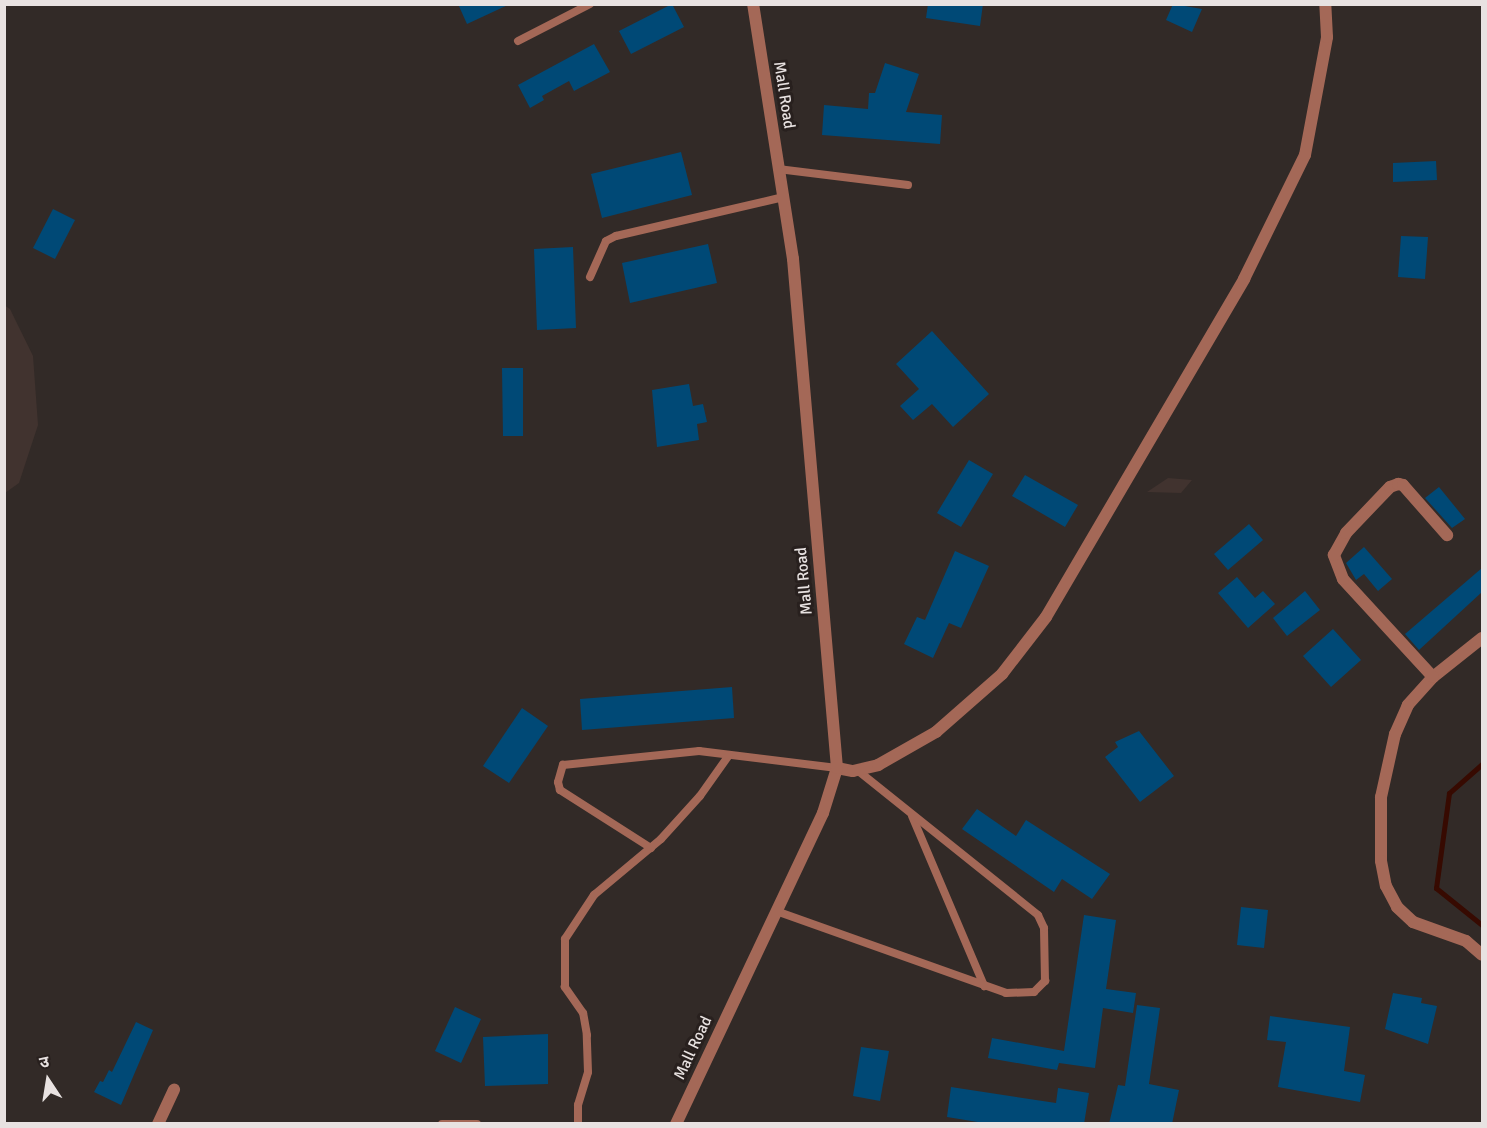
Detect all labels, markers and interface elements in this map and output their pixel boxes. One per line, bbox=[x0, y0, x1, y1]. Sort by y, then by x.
street label: Mall Road bbox=[769, 60, 799, 130]
street label: Mall Road bbox=[791, 546, 817, 616]
street label: Mall Road bbox=[670, 1013, 716, 1083]
north arrow bbox=[18, 1050, 78, 1110]
text: उ bbox=[38, 1052, 51, 1073]

